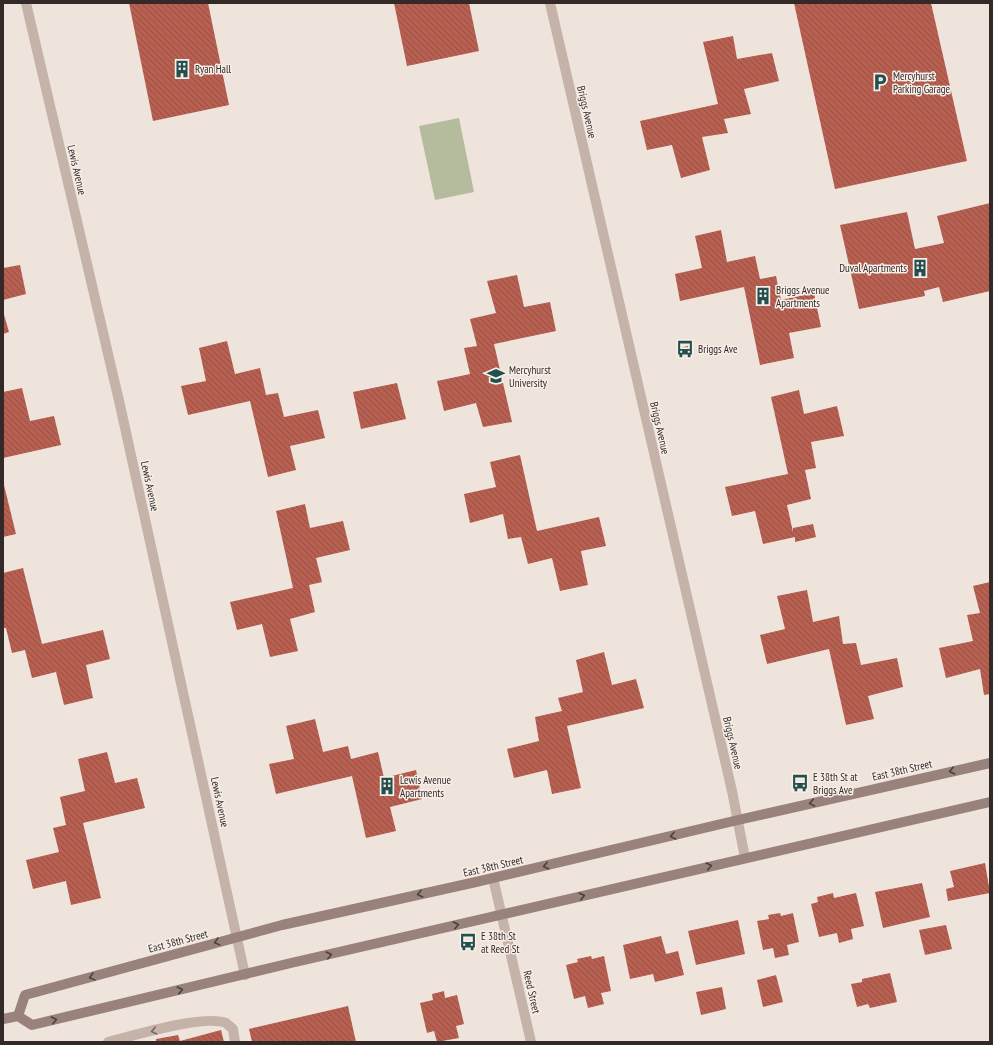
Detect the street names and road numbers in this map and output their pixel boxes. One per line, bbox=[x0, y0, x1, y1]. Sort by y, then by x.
street label: Briggs Avenue bbox=[574, 84, 600, 140]
street label: Lewis Avenue bbox=[64, 144, 90, 197]
street label: Briggs Avenue bbox=[647, 400, 673, 456]
street label: Lewis Avenue bbox=[138, 460, 162, 513]
street label: Briggs Avenue bbox=[720, 715, 746, 771]
street label: East 38th Street bbox=[871, 756, 933, 784]
street label: Lewis Avenue bbox=[208, 776, 232, 829]
street label: East 38th Street bbox=[462, 852, 524, 880]
street label: East 38th Street bbox=[147, 926, 209, 956]
street label: Reed Street bbox=[520, 969, 544, 1015]

